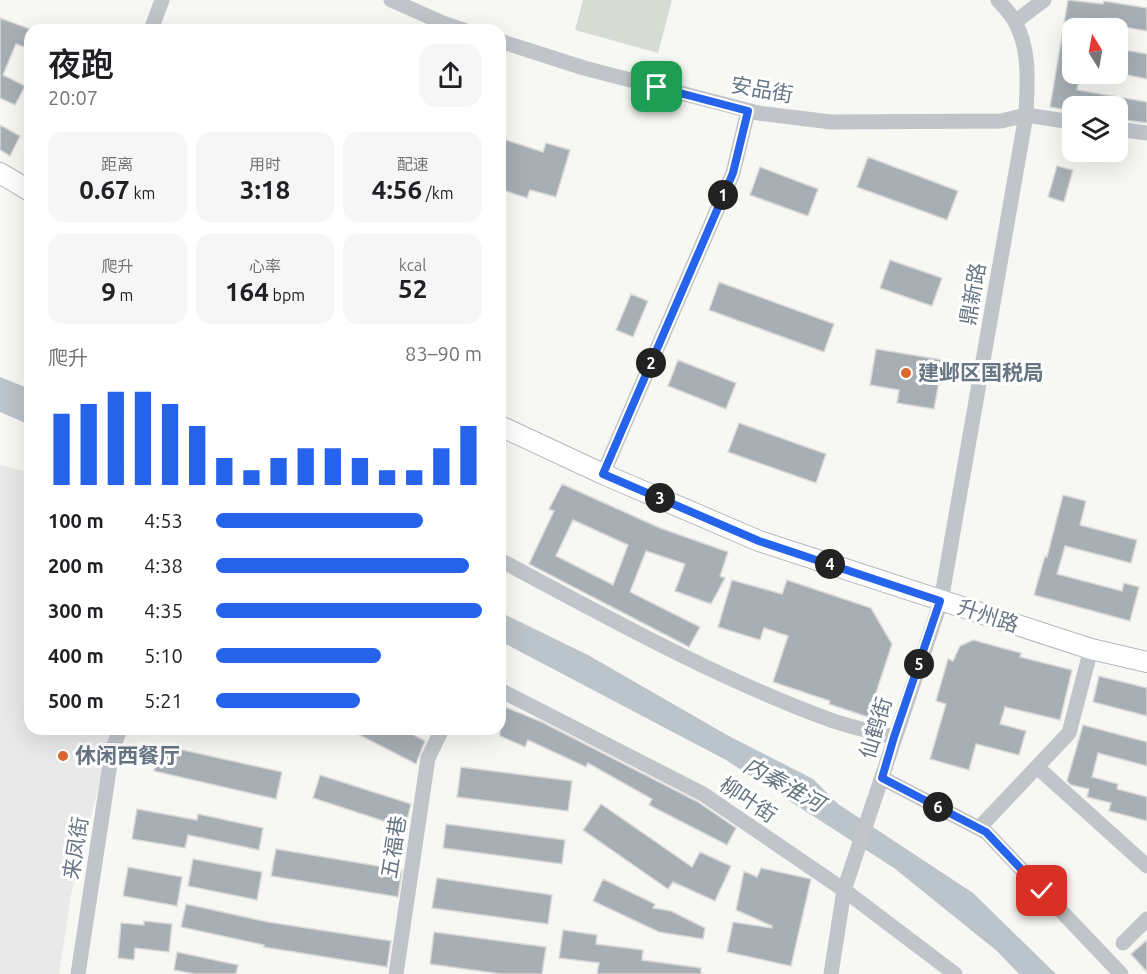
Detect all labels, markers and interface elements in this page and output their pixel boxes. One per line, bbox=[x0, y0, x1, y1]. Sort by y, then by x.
north arrow bbox=[1062, 18, 1128, 84]
map controls bbox=[1062, 18, 1128, 162]
button: share bbox=[419, 44, 482, 107]
text: 夜跑 bbox=[48, 45, 114, 82]
pin bbox=[631, 61, 682, 112]
icon: arrive bbox=[640, 70, 673, 103]
street label: 安品街 bbox=[729, 72, 795, 106]
text: 20:07 bbox=[48, 86, 98, 109]
button: layers bbox=[1062, 96, 1128, 162]
text: 距离 bbox=[101, 155, 133, 173]
text: 用时 bbox=[249, 155, 281, 173]
text: 配速 bbox=[397, 155, 429, 173]
text: 0.67 bbox=[79, 175, 130, 204]
text: 3:18 bbox=[240, 175, 290, 204]
text: 4:56 bbox=[372, 175, 422, 204]
pin: 1 bbox=[708, 180, 738, 210]
text: km bbox=[130, 184, 155, 202]
text: /km bbox=[422, 184, 454, 202]
text: 1 bbox=[718, 186, 728, 204]
text: kcal bbox=[399, 256, 426, 274]
text: 爬升 bbox=[101, 257, 133, 275]
text: 心率 bbox=[249, 257, 281, 275]
street label: 鼎新路 bbox=[955, 261, 989, 327]
text: 52 bbox=[398, 274, 427, 303]
text: 9 bbox=[101, 277, 116, 306]
text: 164 bbox=[225, 277, 269, 306]
text: m bbox=[116, 286, 133, 304]
text: bpm bbox=[269, 286, 305, 304]
text: 83–90 m bbox=[405, 342, 482, 365]
text: 爬升 bbox=[48, 346, 88, 369]
pin: 2 bbox=[636, 348, 666, 378]
text: 2 bbox=[646, 354, 656, 372]
place label: 建邺区国税局 bbox=[918, 360, 1044, 384]
marker: 建邺区国税局 bbox=[899, 366, 913, 380]
pin: 3 bbox=[645, 483, 675, 513]
text: 3 bbox=[655, 489, 665, 507]
text: 100 m bbox=[48, 509, 104, 532]
text: 4:53 bbox=[144, 509, 183, 532]
pin: 4 bbox=[815, 549, 845, 579]
text: 200 m bbox=[48, 554, 104, 577]
text: 4:38 bbox=[144, 554, 183, 577]
text: 4 bbox=[825, 555, 835, 573]
street label: 升州路 bbox=[955, 594, 1022, 636]
text: 300 m bbox=[48, 599, 104, 622]
text: 4:35 bbox=[144, 599, 183, 622]
text: 400 m bbox=[48, 644, 104, 667]
text: 5:10 bbox=[144, 644, 183, 667]
pin: 5 bbox=[904, 649, 934, 679]
text: 5 bbox=[914, 655, 924, 673]
text: 500 m bbox=[48, 689, 104, 712]
text: 5:21 bbox=[144, 689, 183, 712]
street label: 仙鹤街 bbox=[854, 694, 896, 761]
place label: 休闲西餐厅 bbox=[75, 743, 180, 767]
marker: 休闲西餐厅 bbox=[56, 749, 70, 763]
water label: 内秦淮河 bbox=[740, 751, 832, 818]
street label: 柳叶街 bbox=[716, 772, 781, 827]
pin: 6 bbox=[923, 792, 953, 822]
text: 6 bbox=[933, 798, 943, 816]
street label: 五福巷 bbox=[376, 814, 410, 880]
street label: 来凤街 bbox=[58, 815, 92, 881]
pin bbox=[1016, 865, 1067, 916]
icon: check bbox=[1025, 874, 1058, 907]

